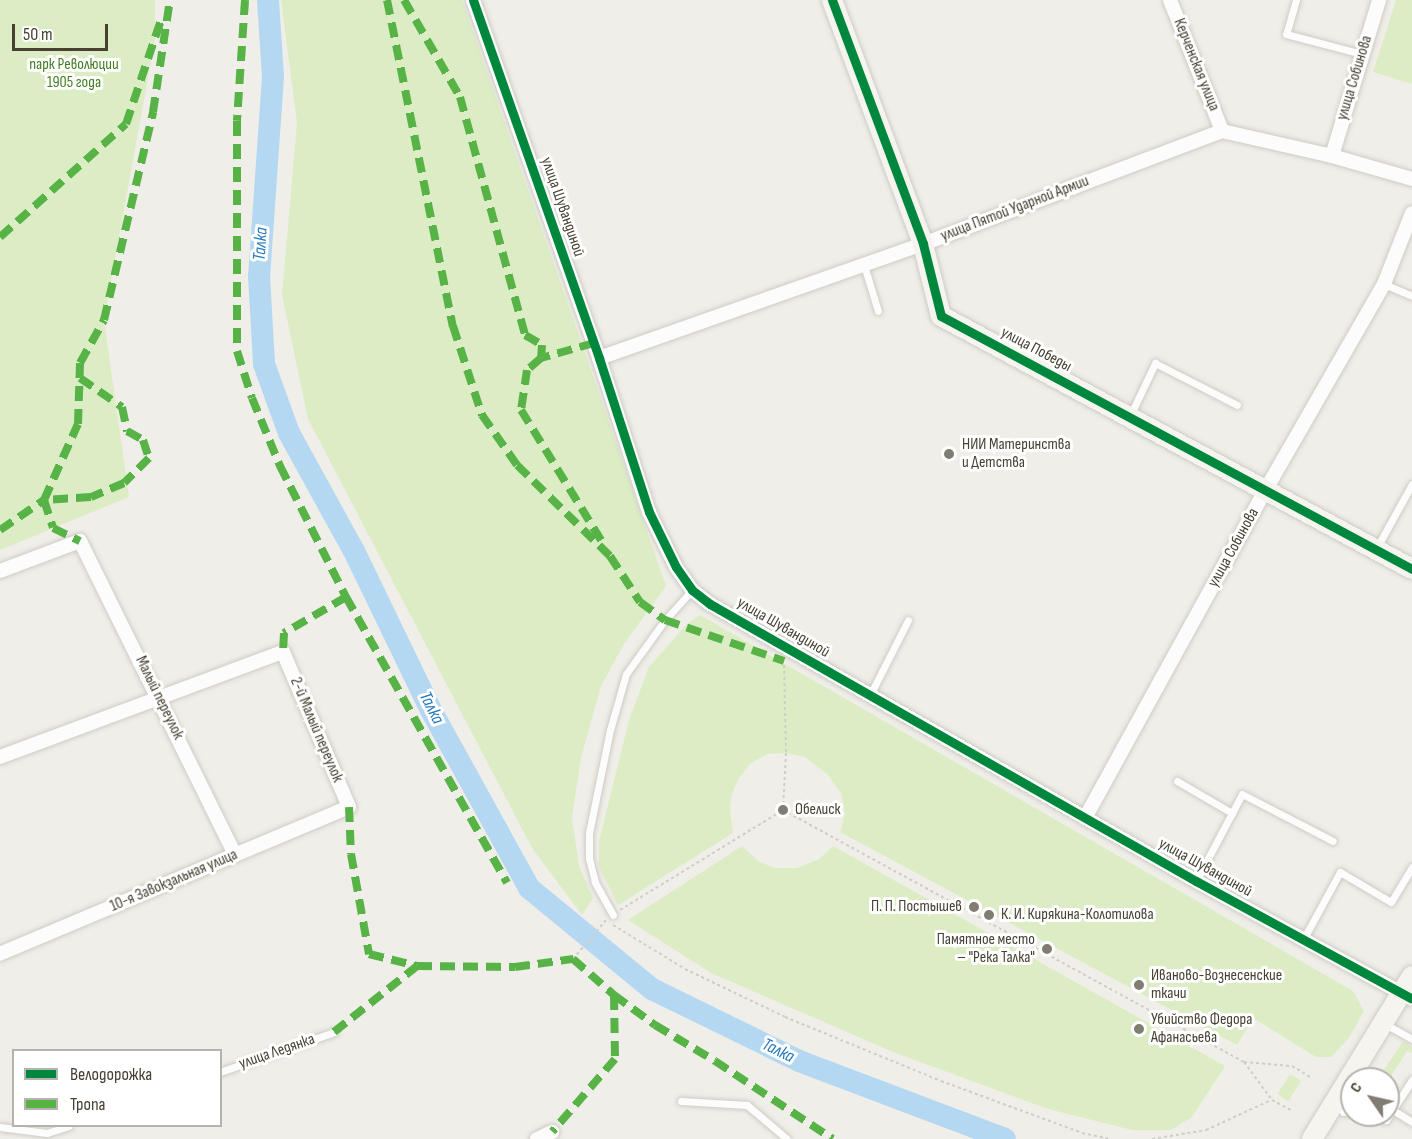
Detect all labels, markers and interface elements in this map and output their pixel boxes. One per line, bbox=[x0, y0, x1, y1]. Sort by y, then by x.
scale bar bbox=[15, 12, 111, 50]
street label: Керченская улица bbox=[1169, 16, 1223, 114]
text: 50 m bbox=[23, 24, 53, 45]
street label: улица Собинова bbox=[1333, 33, 1377, 123]
park label: парк Революции 1905 года bbox=[29, 55, 119, 93]
street label: улица Шувандиной bbox=[536, 155, 588, 259]
street label: улица Пятой Ударной Армии bbox=[938, 172, 1092, 246]
water label: Талка bbox=[249, 227, 273, 261]
street label: улица Победы bbox=[997, 323, 1075, 377]
place label: НИИ Материнства и Детства bbox=[962, 435, 1071, 473]
marker: НИИ Материнства и Детства bbox=[940, 445, 958, 463]
street label: улица Собинова bbox=[1204, 505, 1264, 591]
street label: улица Шувандиной bbox=[733, 594, 833, 662]
street label: Малый переулок bbox=[131, 653, 187, 743]
street label: 2-й Малый переулок bbox=[285, 675, 347, 785]
water label: Талка bbox=[414, 688, 448, 728]
place label: Обелиск bbox=[795, 800, 841, 820]
marker: Обелиск bbox=[776, 803, 790, 817]
street label: улица Шувандиной bbox=[1155, 834, 1255, 902]
street label: 10-я Завокзальная улица bbox=[107, 845, 241, 917]
place label: П. П. Постышев bbox=[871, 897, 962, 917]
marker: П. П. Постышев bbox=[967, 900, 981, 914]
place label: К. И. Кирякина-Колотилова bbox=[1001, 905, 1154, 925]
marker: К. И. Кирякина-Колотилова bbox=[982, 908, 996, 922]
place label: Памятное место – "Река Талка" bbox=[937, 930, 1035, 968]
marker: Памятное место – "Река Талка" bbox=[1040, 942, 1054, 956]
place label: Иваново-Вознесенские ткачи bbox=[1151, 966, 1282, 1004]
marker: Иваново-Вознесенские ткачи bbox=[1132, 978, 1146, 992]
place label: Убийство Федора Афанасьева bbox=[1151, 1010, 1252, 1048]
marker: Убийство Федора Афанасьева bbox=[1132, 1022, 1146, 1036]
street label: улица Ледянка bbox=[237, 1030, 317, 1074]
water label: Талка bbox=[758, 1034, 798, 1068]
legend bbox=[12, 1049, 222, 1127]
text: Велодорожка bbox=[70, 1064, 152, 1085]
north arrow bbox=[1340, 1067, 1400, 1127]
text: С bbox=[1346, 1079, 1366, 1096]
text: Тропа bbox=[70, 1094, 106, 1115]

